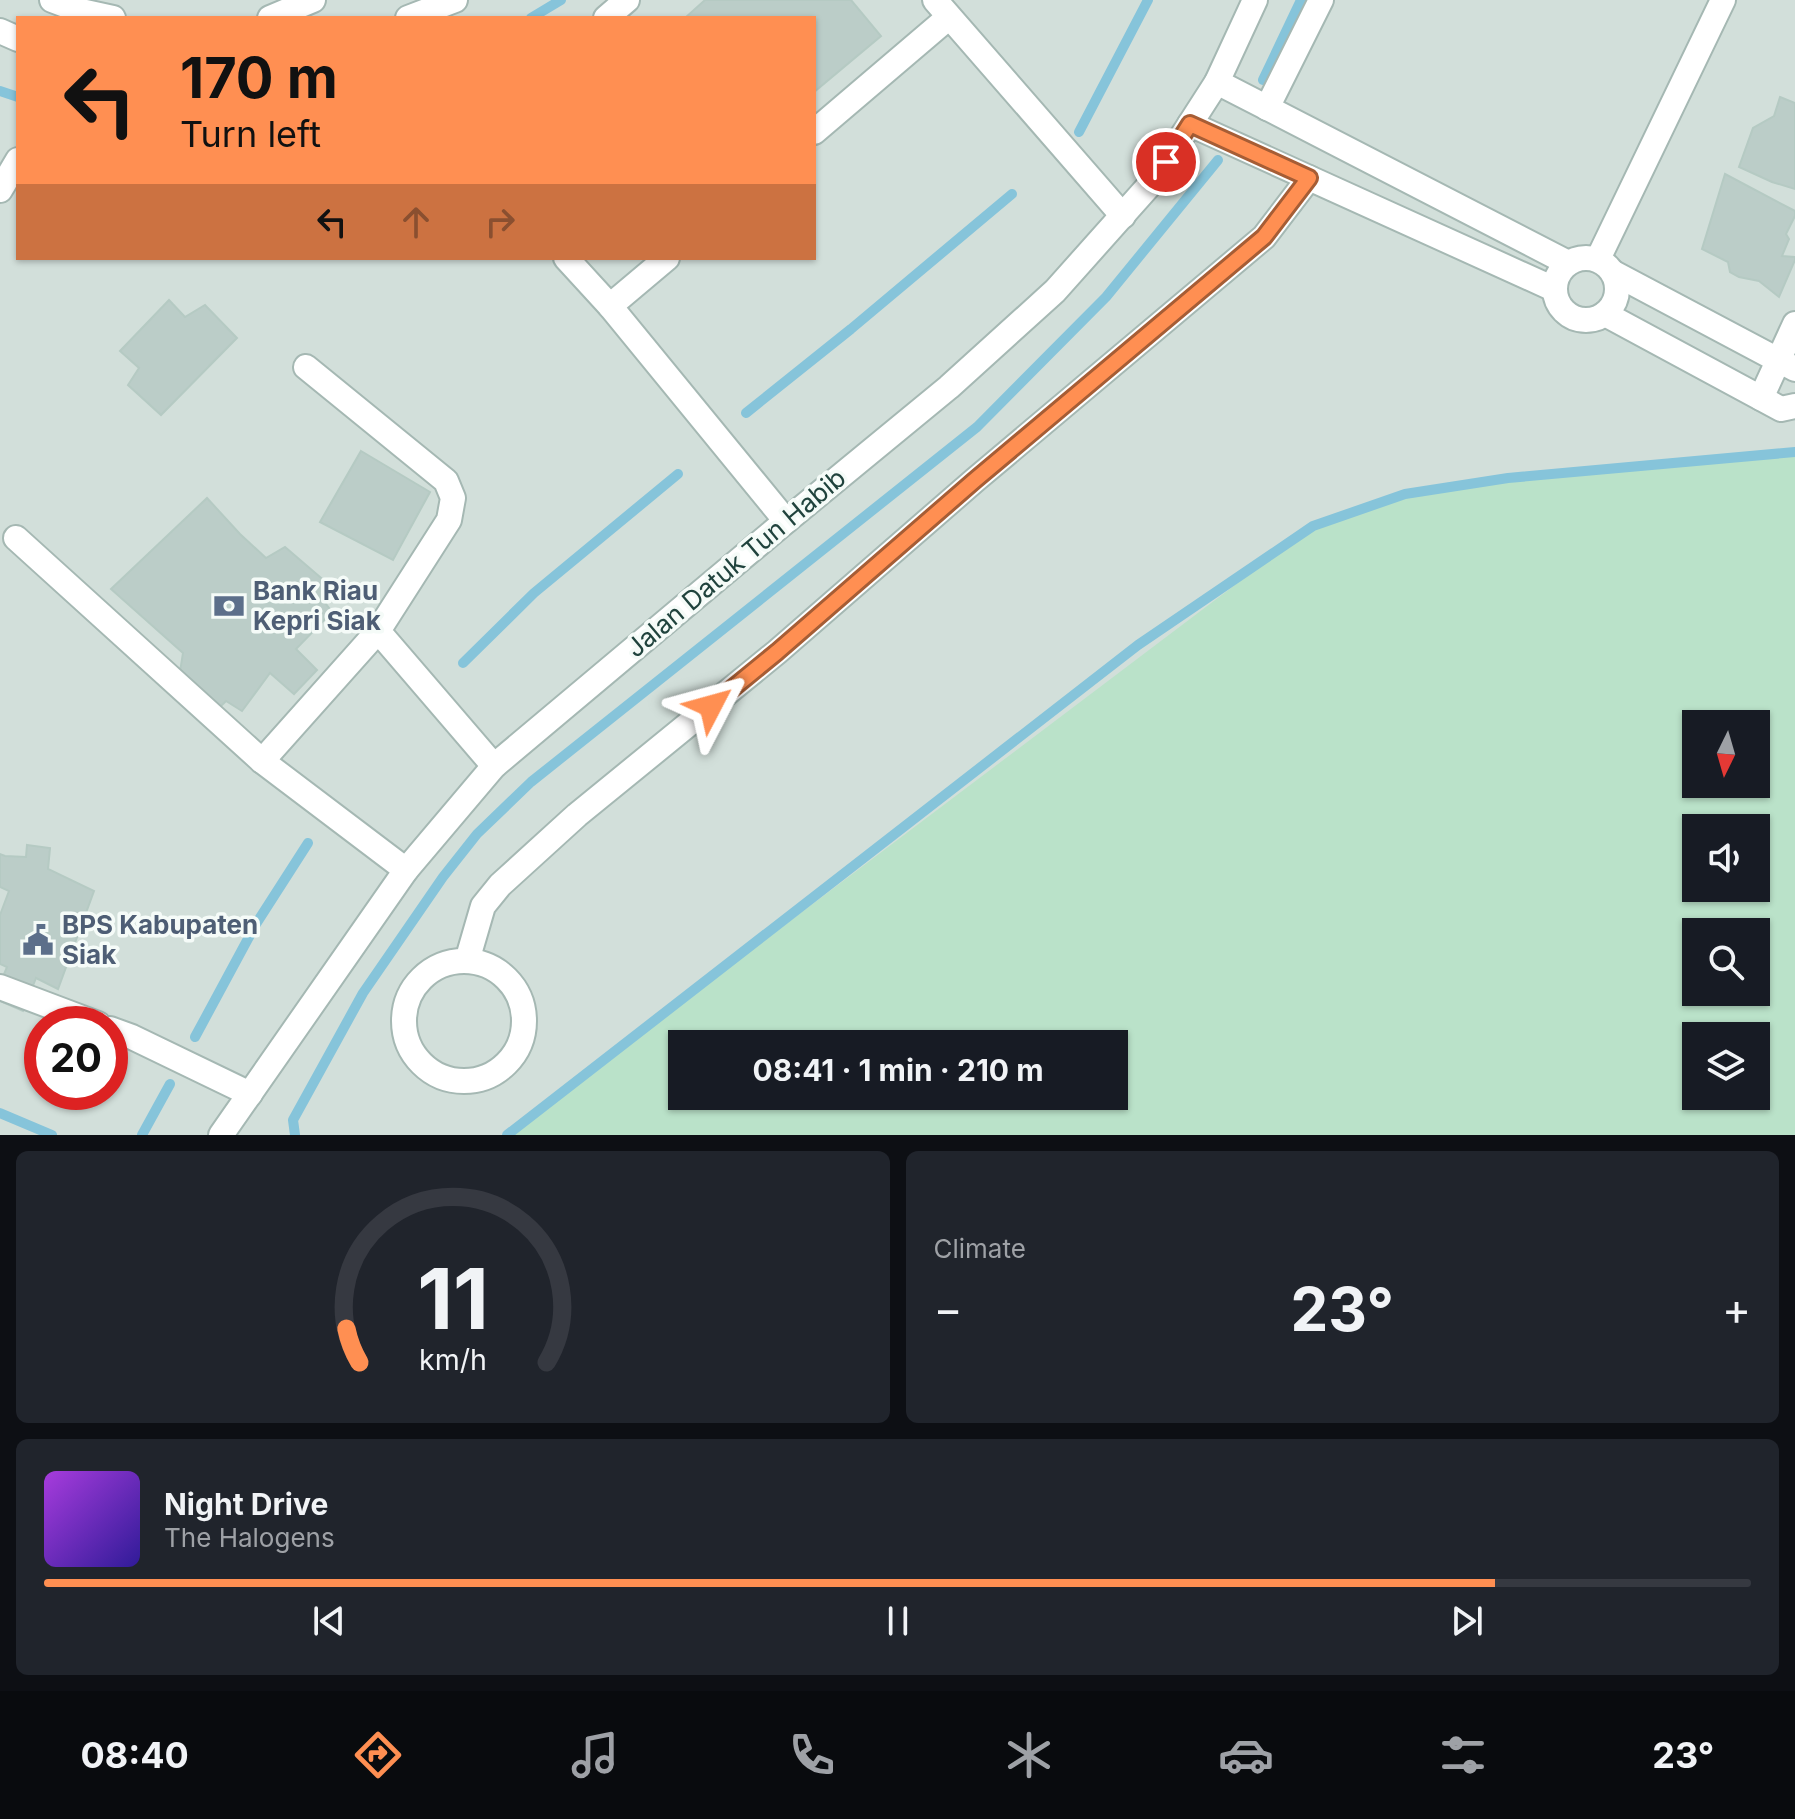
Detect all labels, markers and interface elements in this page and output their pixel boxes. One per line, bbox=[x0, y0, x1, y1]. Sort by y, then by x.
text: 170 m bbox=[180, 44, 338, 112]
icon: left bbox=[48, 48, 152, 152]
text: Turn left bbox=[180, 112, 321, 156]
pin bbox=[1132, 128, 1200, 196]
icon: arrive bbox=[1144, 140, 1188, 184]
icon: left bbox=[310, 200, 354, 244]
icon: ahead bbox=[394, 200, 438, 244]
icon: right bbox=[478, 200, 522, 244]
street label: Jalan Datuk Tun Habib bbox=[620, 462, 852, 663]
place label: Bank Riau Kepri Siak bbox=[253, 575, 381, 636]
bank icon: Bank Riau Kepri Siak bbox=[212, 589, 246, 623]
position arrow bbox=[669, 664, 753, 748]
north arrow bbox=[1682, 710, 1770, 798]
map controls bbox=[1682, 710, 1770, 1110]
button: sound bbox=[1682, 814, 1770, 902]
place label: BPS Kabupaten Siak bbox=[62, 909, 258, 970]
button: search bbox=[1682, 918, 1770, 1006]
public building icon: BPS Kabupaten Siak bbox=[21, 923, 55, 957]
speed limit sign: 20 bbox=[24, 1006, 128, 1110]
button: layers bbox=[1682, 1022, 1770, 1110]
text: 08:41 · 1 min · 210 m bbox=[752, 1052, 1044, 1088]
text: Climate bbox=[934, 1233, 1026, 1264]
text: 11 bbox=[417, 1248, 489, 1349]
text: 23° bbox=[1290, 1273, 1394, 1345]
text: − bbox=[934, 1282, 963, 1336]
text: + bbox=[1722, 1282, 1751, 1336]
text: km/h bbox=[419, 1342, 487, 1377]
text: Night Drive bbox=[164, 1486, 328, 1522]
text: The Halogens bbox=[164, 1522, 335, 1553]
icon: previous bbox=[307, 1599, 351, 1643]
icon: pause bbox=[876, 1599, 920, 1643]
icon: next bbox=[1445, 1599, 1489, 1643]
icon: directions bbox=[350, 1727, 406, 1783]
icon: music bbox=[567, 1727, 623, 1783]
icon: phone bbox=[784, 1727, 840, 1783]
icon: climate bbox=[1001, 1727, 1057, 1783]
icon: car bbox=[1218, 1727, 1274, 1783]
icon: filters bbox=[1435, 1727, 1491, 1783]
text: 08:40 bbox=[81, 1733, 189, 1777]
text: 23° bbox=[1652, 1733, 1714, 1777]

